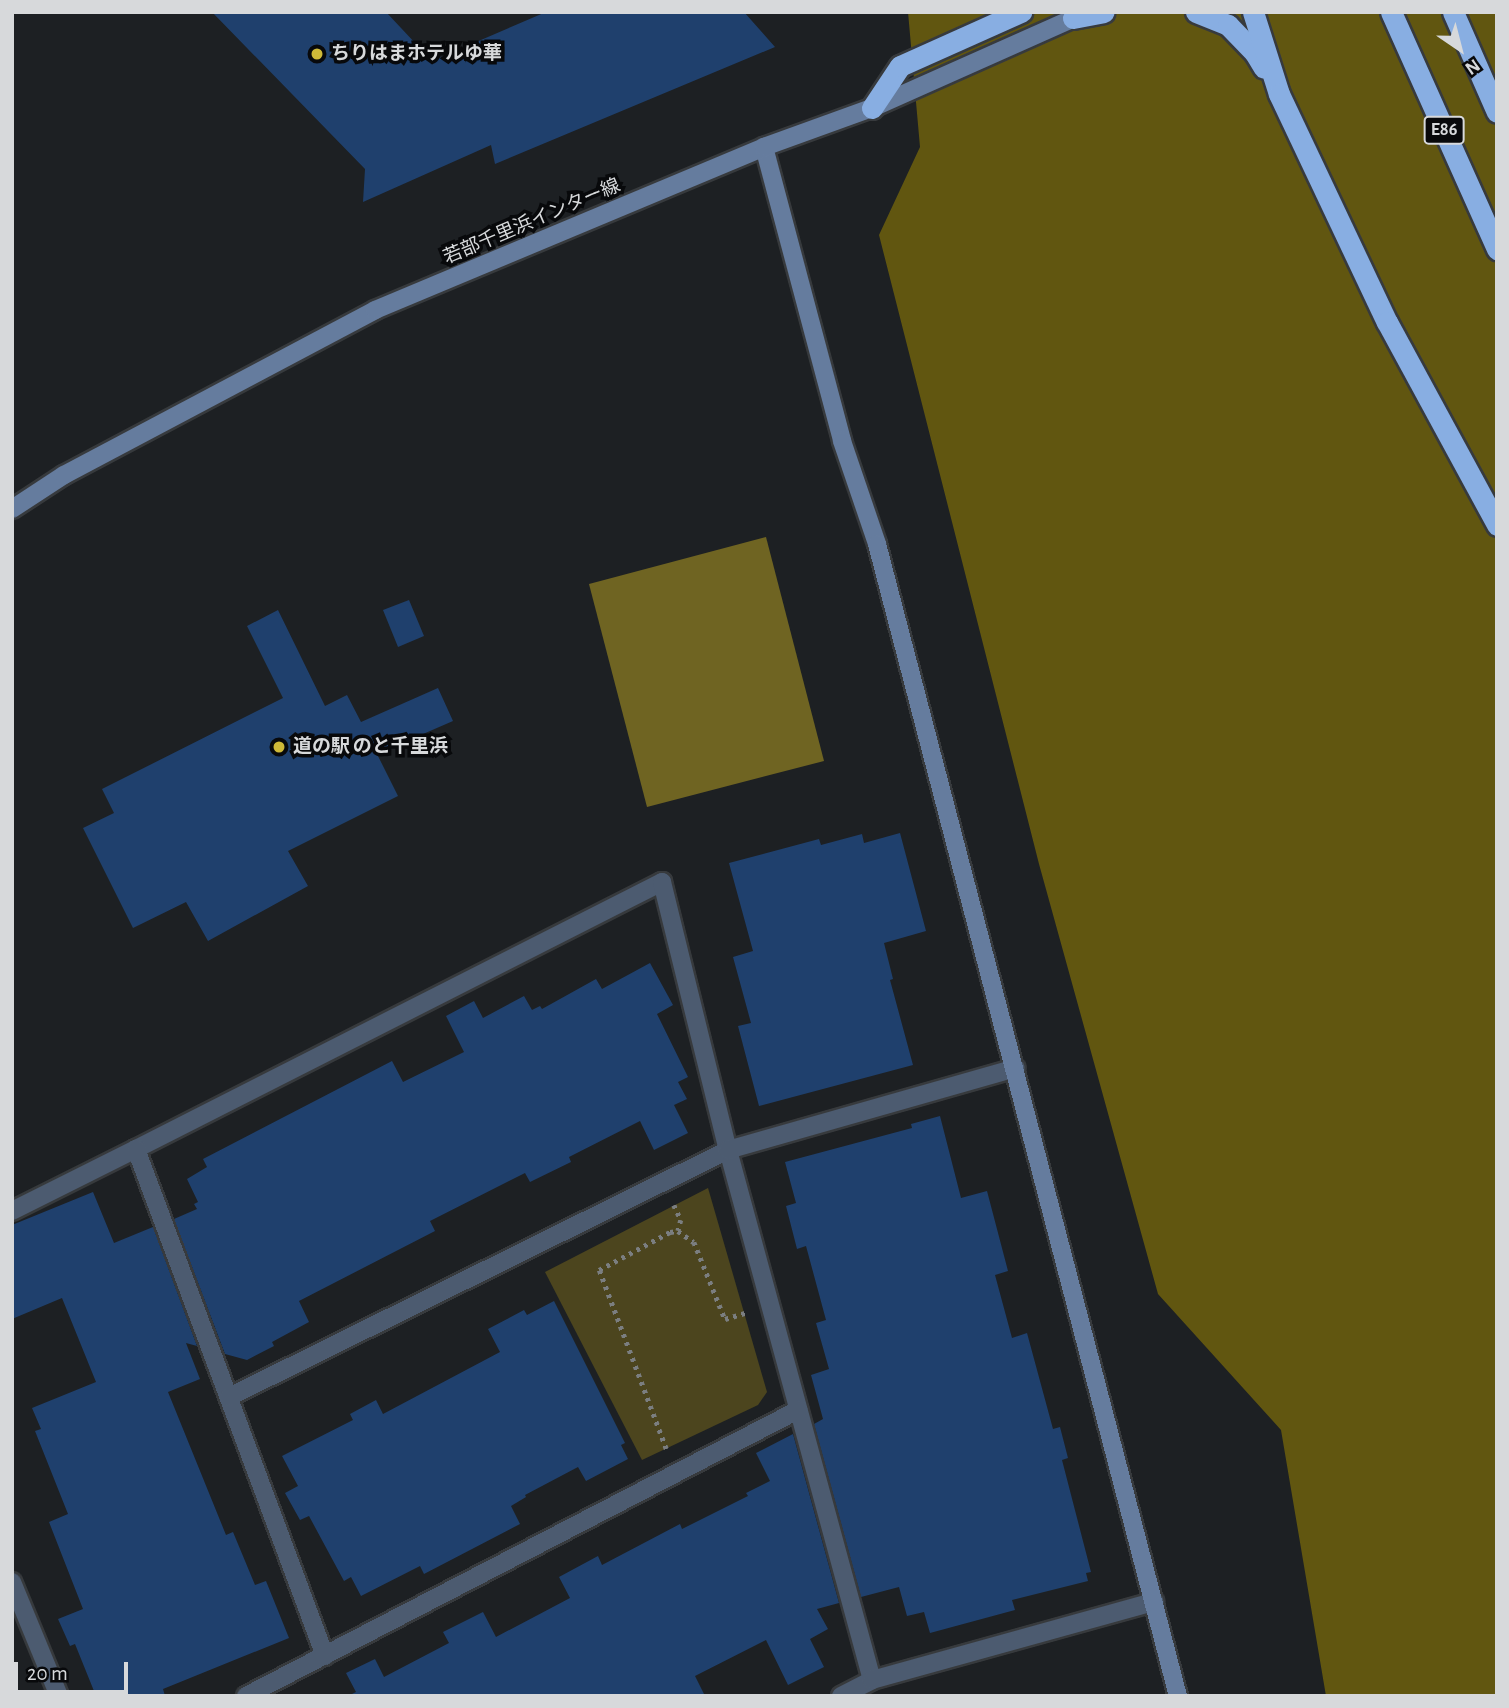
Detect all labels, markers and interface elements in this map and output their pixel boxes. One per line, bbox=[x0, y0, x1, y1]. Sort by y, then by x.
north arrow bbox=[1425, 14, 1495, 84]
place label: ちりはまホテルゆ華 bbox=[331, 43, 502, 65]
marker: ちりはまホテルゆ華 bbox=[309, 46, 325, 62]
text: N bbox=[1461, 55, 1483, 78]
road number: E86 bbox=[1423, 116, 1465, 145]
street label: 若部千里浜インター線 bbox=[440, 174, 624, 270]
place label: 道の駅 のと千里浜 bbox=[293, 736, 448, 758]
marker: 道の駅 のと千里浜 bbox=[271, 739, 287, 755]
scale bar bbox=[18, 1648, 131, 1692]
text: 20 m bbox=[27, 1663, 68, 1684]

